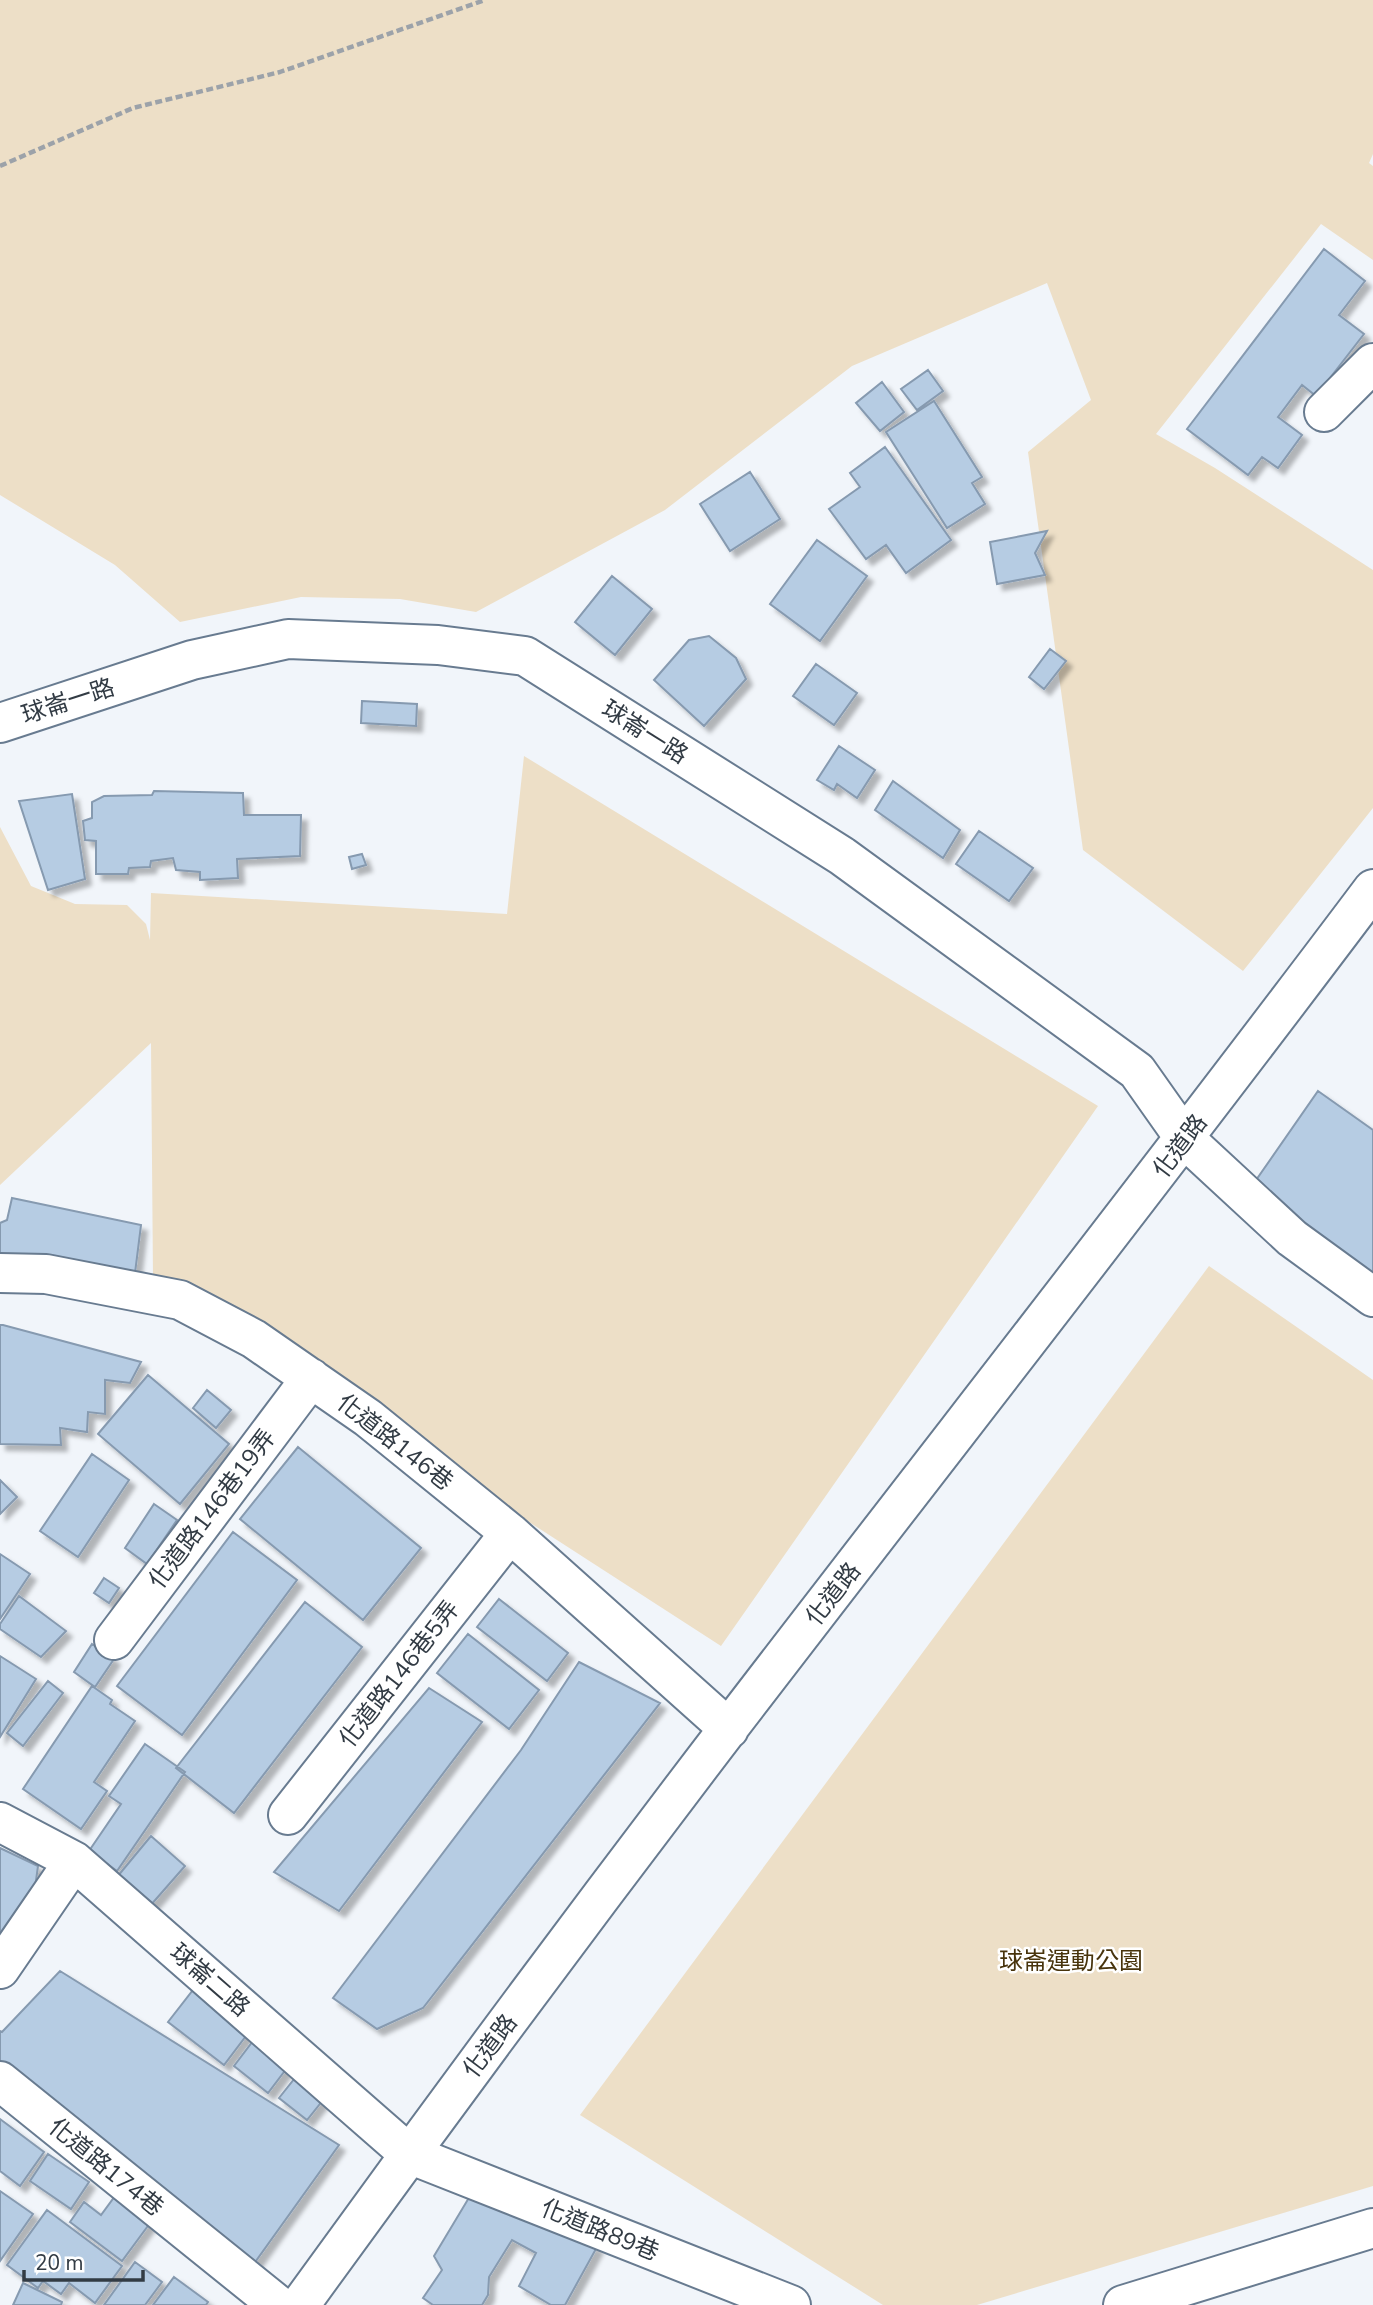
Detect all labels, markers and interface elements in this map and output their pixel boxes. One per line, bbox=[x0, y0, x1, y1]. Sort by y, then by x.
street label: 球崙一路 bbox=[17, 671, 119, 731]
street label: 球崙一路 bbox=[596, 693, 694, 771]
street label: 化道路 bbox=[1146, 1108, 1214, 1184]
street label: 化道路146巷 bbox=[330, 1387, 460, 1497]
street label: 化道路146巷19弄 bbox=[141, 1423, 283, 1595]
street label: 化道路 bbox=[798, 1556, 868, 1632]
street label: 化道路146巷5弄 bbox=[332, 1594, 466, 1754]
street label: 球崙二路 bbox=[163, 1936, 257, 2024]
park label: 球崙運動公園 bbox=[999, 1945, 1143, 1977]
street label: 化道路 bbox=[456, 2008, 524, 2084]
street label: 化道路174巷 bbox=[42, 2111, 170, 2223]
street label: 化道路89巷 bbox=[536, 2192, 664, 2268]
scale bar bbox=[24, 2238, 144, 2282]
text: 20 m bbox=[35, 2249, 84, 2277]

